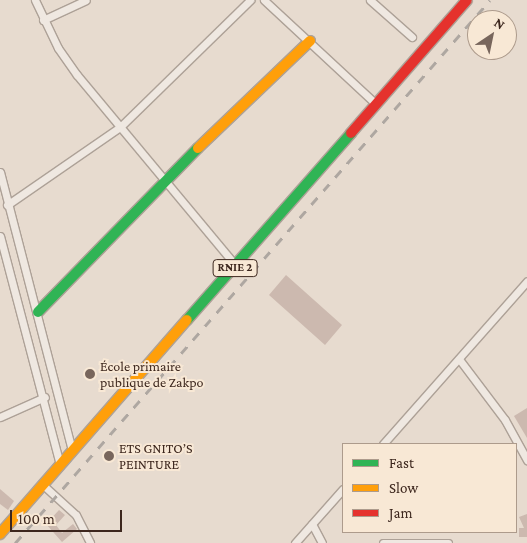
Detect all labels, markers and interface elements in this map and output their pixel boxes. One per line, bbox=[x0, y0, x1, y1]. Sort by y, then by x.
north arrow bbox=[467, 10, 517, 60]
text: N bbox=[491, 14, 508, 33]
road number: RNIE 2 bbox=[212, 258, 258, 278]
place label: École primaire publique de Zakpo bbox=[100, 358, 204, 391]
marker: École primaire publique de Zakpo bbox=[84, 368, 96, 380]
place label: ETS GNITO’S PEINTURE bbox=[119, 440, 193, 472]
legend bbox=[342, 443, 517, 533]
marker: ETS GNITO’S PEINTURE bbox=[103, 450, 115, 462]
text: Fast bbox=[389, 455, 414, 471]
text: Slow bbox=[389, 480, 418, 496]
scale bar bbox=[12, 500, 125, 532]
text: Jam bbox=[389, 505, 412, 521]
text: 100 m bbox=[18, 511, 55, 527]

